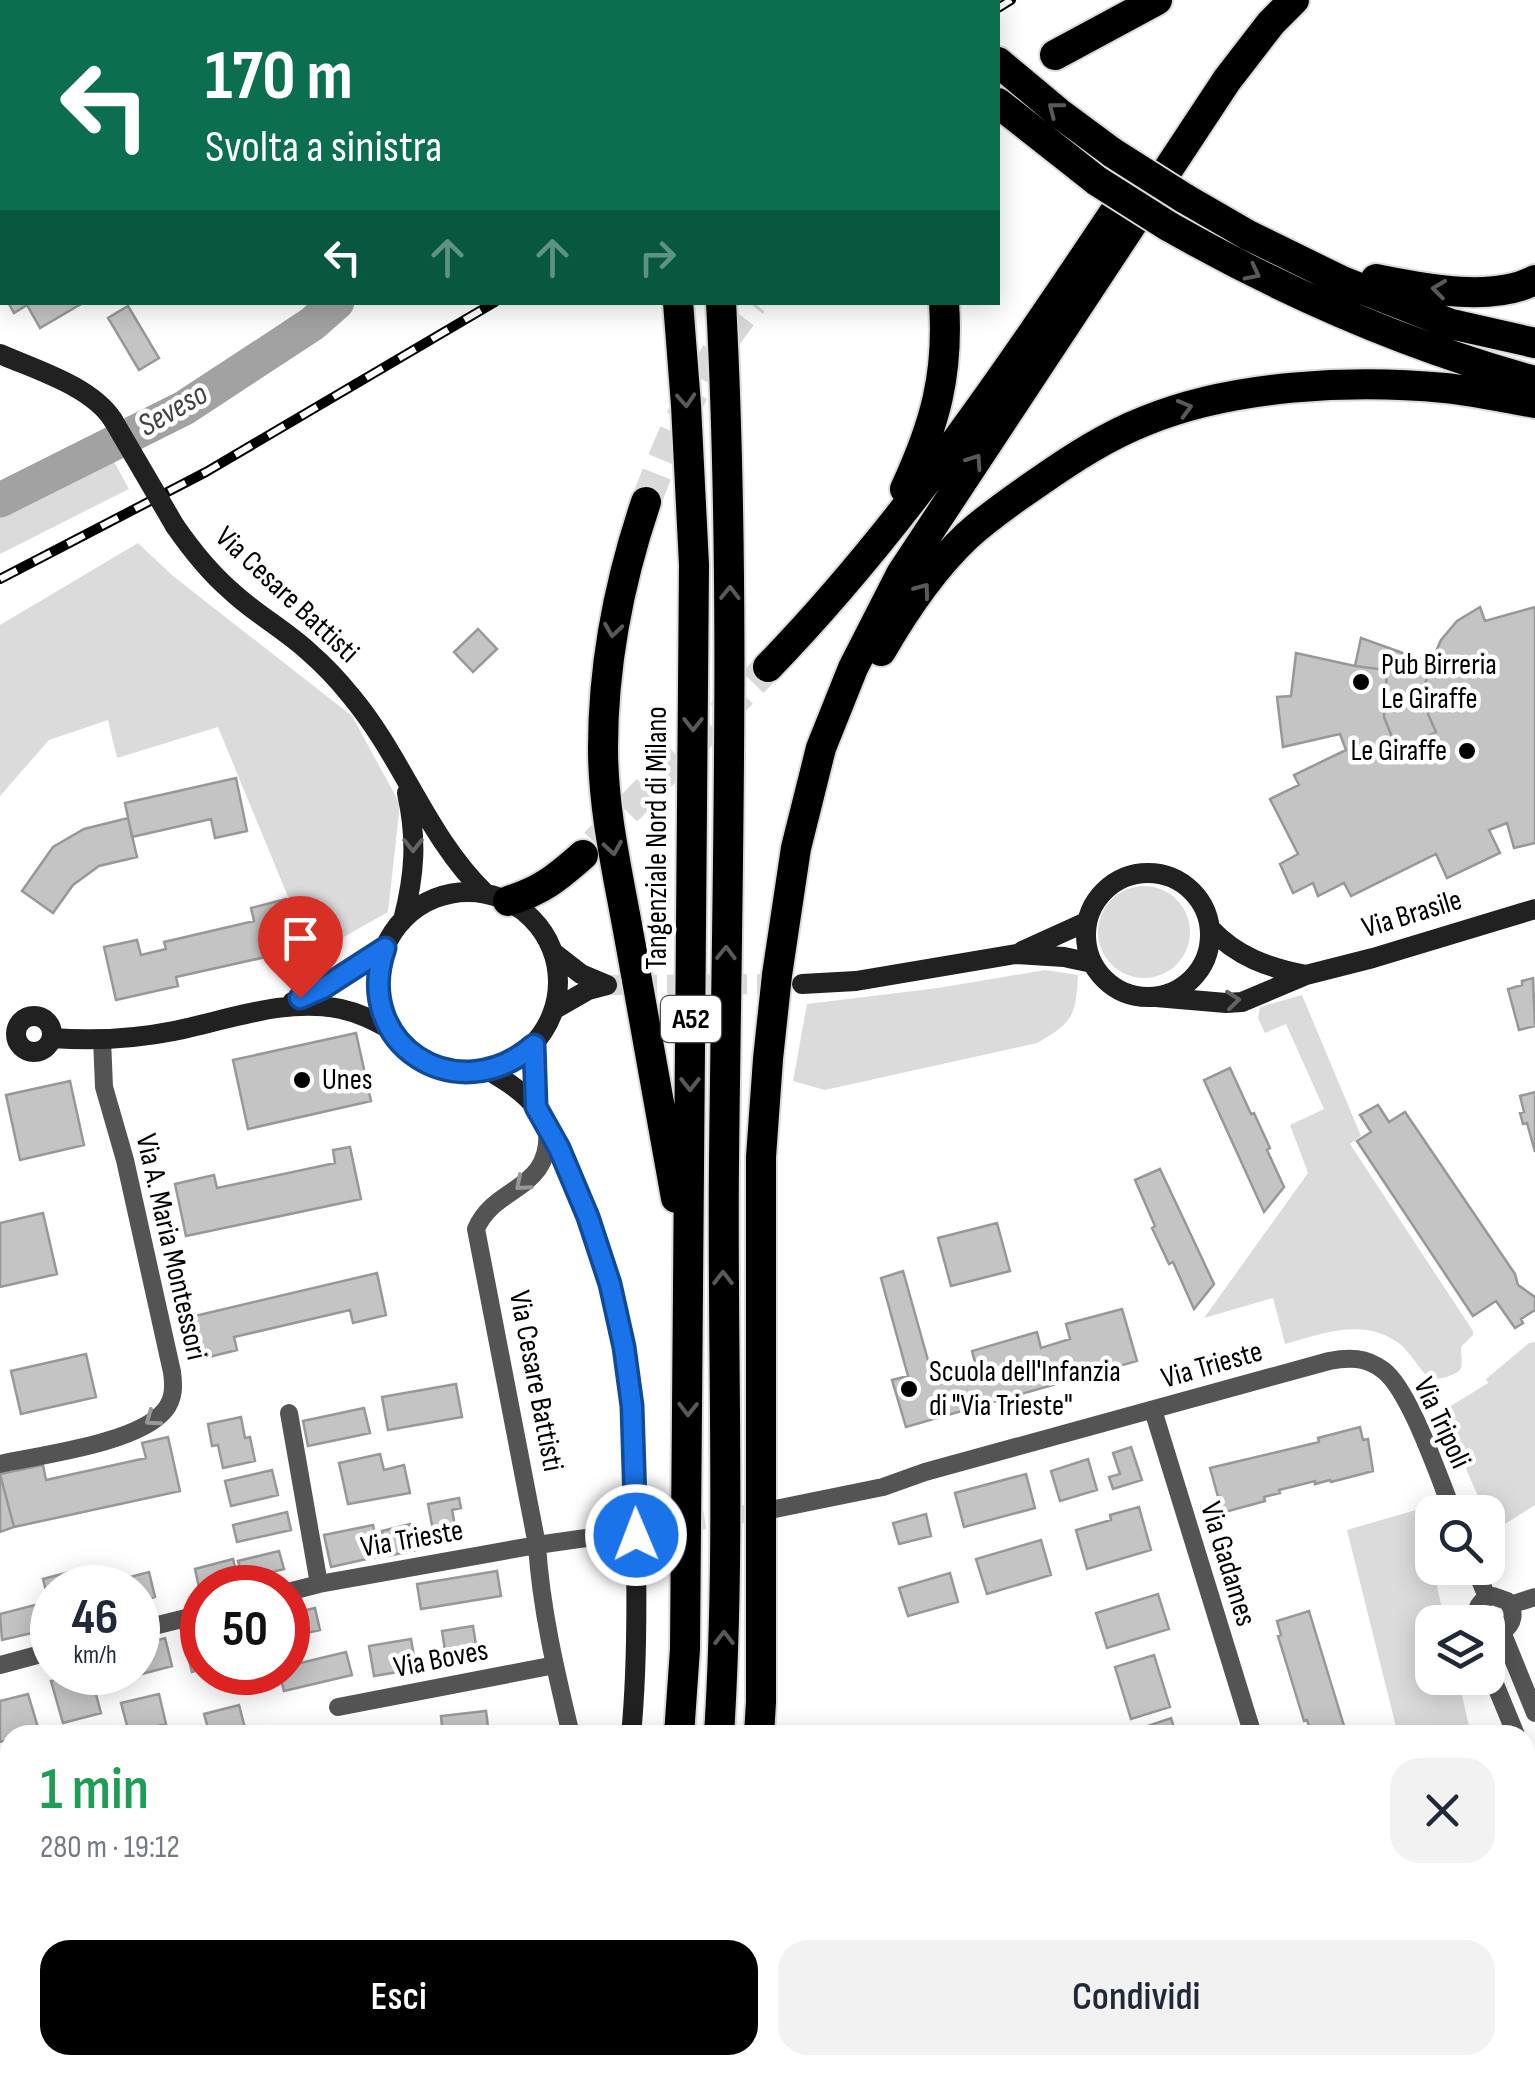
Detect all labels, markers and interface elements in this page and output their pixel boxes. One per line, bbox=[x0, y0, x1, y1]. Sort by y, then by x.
text: 170 m bbox=[205, 35, 353, 119]
icon: left bbox=[40, 40, 170, 170]
one-way arrow bbox=[1048, 103, 1066, 121]
text: Svolta a sinistra bbox=[205, 120, 442, 175]
icon: left bbox=[315, 230, 370, 285]
icon: ahead bbox=[420, 230, 475, 285]
icon: ahead bbox=[525, 230, 580, 285]
icon: right bbox=[630, 230, 685, 285]
one-way arrow bbox=[1243, 261, 1261, 280]
one-way arrow bbox=[1431, 279, 1447, 300]
water label: Seveso bbox=[131, 375, 215, 445]
one-way arrow bbox=[674, 392, 696, 408]
one-way arrow bbox=[1176, 399, 1193, 420]
one-way arrow bbox=[962, 454, 981, 472]
street label: Via Cesare Battisti bbox=[208, 519, 366, 671]
one-way arrow bbox=[911, 583, 928, 601]
one-way arrow bbox=[719, 584, 741, 600]
one-way arrow bbox=[603, 622, 624, 638]
place label: Pub Birreria Le Giraffe bbox=[1381, 647, 1497, 717]
marker: Pub Birreria Le Giraffe bbox=[1350, 671, 1372, 693]
street label: Tangenziale Nord di Milano bbox=[639, 706, 675, 970]
one-way arrow bbox=[682, 718, 704, 733]
place label: Le Giraffe bbox=[1350, 733, 1447, 769]
marker: Le Giraffe bbox=[1456, 740, 1478, 762]
one-way arrow bbox=[402, 838, 424, 854]
one-way arrow bbox=[602, 840, 623, 856]
street label: Via Brasile bbox=[1358, 882, 1466, 946]
pin bbox=[258, 896, 343, 999]
icon: arrive bbox=[273, 911, 328, 966]
one-way arrow bbox=[716, 944, 737, 960]
one-way arrow bbox=[1225, 990, 1241, 1011]
road number: A52 bbox=[661, 996, 721, 1042]
place label: Unes bbox=[322, 1062, 373, 1098]
marker: Unes bbox=[291, 1069, 313, 1091]
one-way arrow bbox=[679, 1078, 701, 1093]
street label: Via A. Maria Montessori bbox=[127, 1130, 215, 1364]
one-way arrow bbox=[515, 1172, 534, 1190]
one-way arrow bbox=[712, 1269, 734, 1284]
street label: Via Cesare Battisti bbox=[501, 1288, 571, 1474]
street label: Via Trieste bbox=[1157, 1333, 1267, 1397]
place label: Scuola dell'Infanzia di "Via Trieste" bbox=[929, 1354, 1121, 1424]
street label: Via Tripoli bbox=[1405, 1372, 1479, 1474]
marker: Scuola dell'Infanzia di "Via Trieste" bbox=[898, 1378, 920, 1400]
one-way arrow bbox=[677, 1402, 698, 1418]
one-way arrow bbox=[145, 1407, 163, 1425]
position arrow bbox=[584, 1483, 688, 1587]
map controls bbox=[1415, 1495, 1505, 1695]
button: search bbox=[1415, 1495, 1505, 1585]
street label: Via Gadames bbox=[1192, 1498, 1264, 1630]
street label: Via Trieste bbox=[358, 1512, 466, 1566]
speed limit sign: 50 bbox=[180, 1565, 310, 1695]
text: 46 bbox=[72, 1588, 118, 1648]
button: layers bbox=[1415, 1605, 1505, 1695]
one-way arrow bbox=[713, 1629, 735, 1644]
street label: Via Boves bbox=[391, 1632, 491, 1686]
text: km/h bbox=[73, 1640, 117, 1671]
text: 1 min bbox=[40, 1754, 149, 1826]
button: close bbox=[1390, 1758, 1495, 1863]
text: 280 m · 19:12 bbox=[40, 1828, 180, 1867]
button: Esci bbox=[40, 1940, 758, 2055]
button: Condividi bbox=[778, 1940, 1495, 2055]

